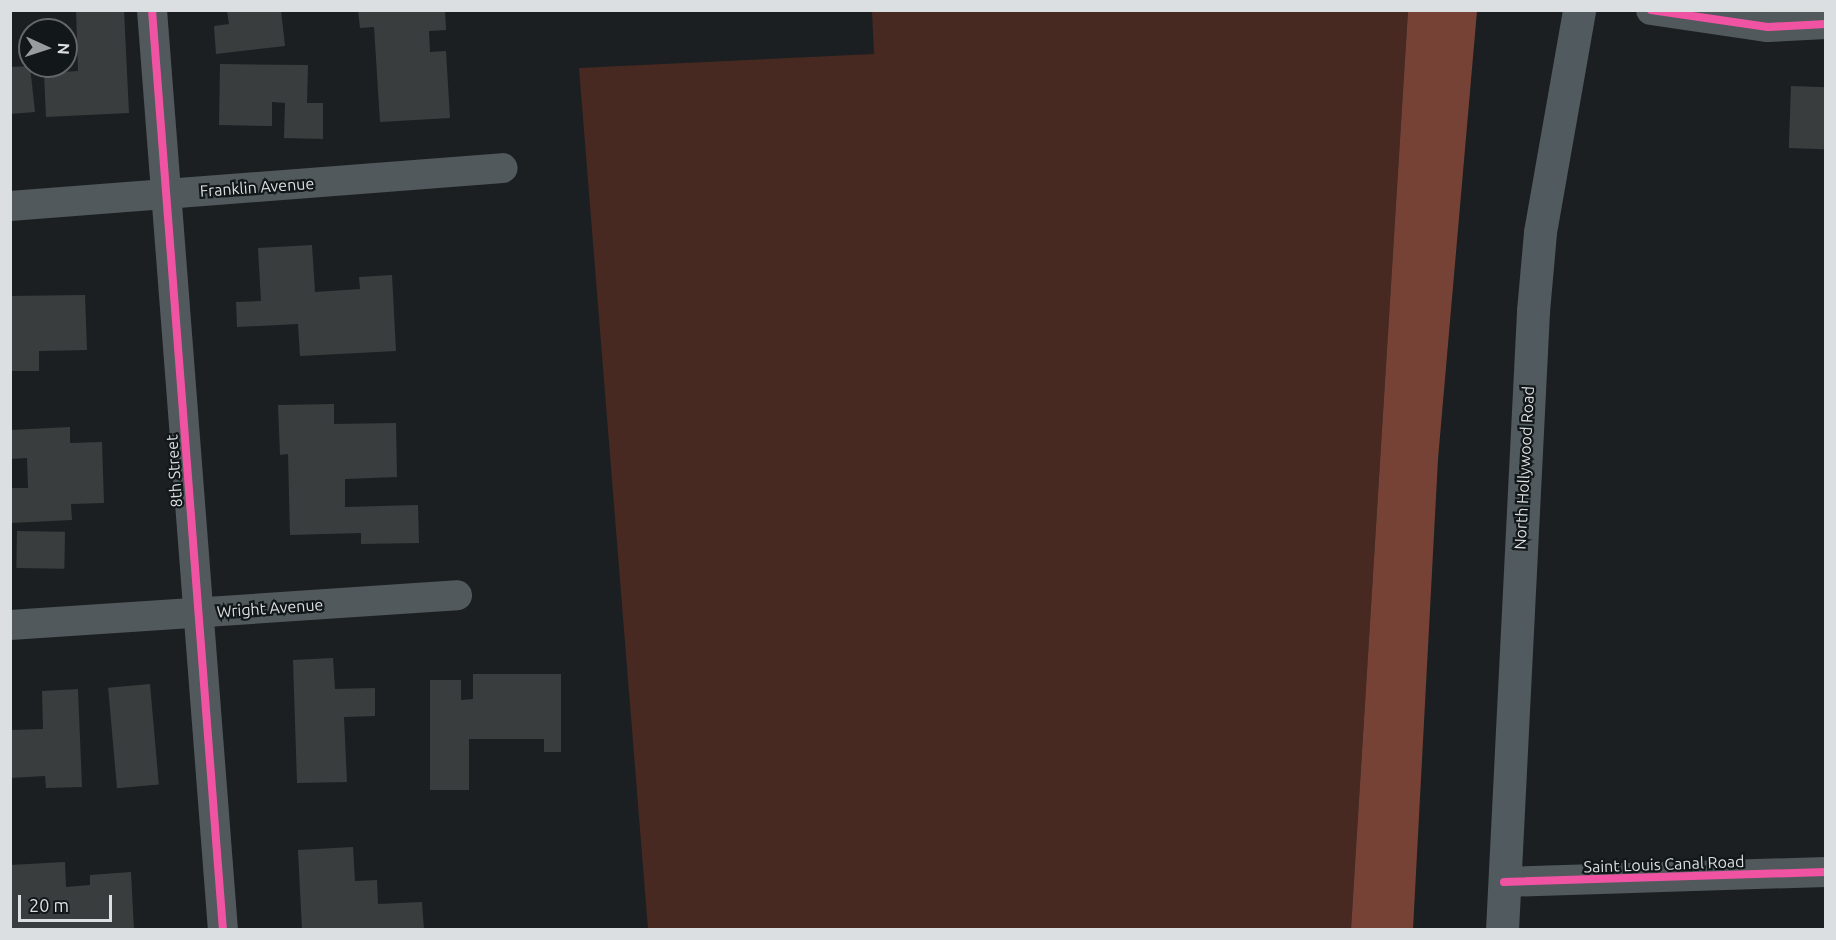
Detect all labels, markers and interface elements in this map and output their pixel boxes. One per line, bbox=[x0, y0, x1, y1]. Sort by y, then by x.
north arrow bbox=[18, 18, 78, 78]
text: N bbox=[55, 42, 73, 55]
street label: Franklin Avenue bbox=[199, 173, 315, 201]
street label: North Hollywood Road bbox=[1510, 386, 1538, 550]
street label: 8th Street bbox=[162, 434, 186, 508]
street label: Wright Avenue bbox=[216, 595, 324, 621]
street label: Saint Louis Canal Road bbox=[1583, 852, 1745, 876]
scale bar bbox=[21, 883, 116, 921]
text: 20 m bbox=[29, 895, 69, 915]

